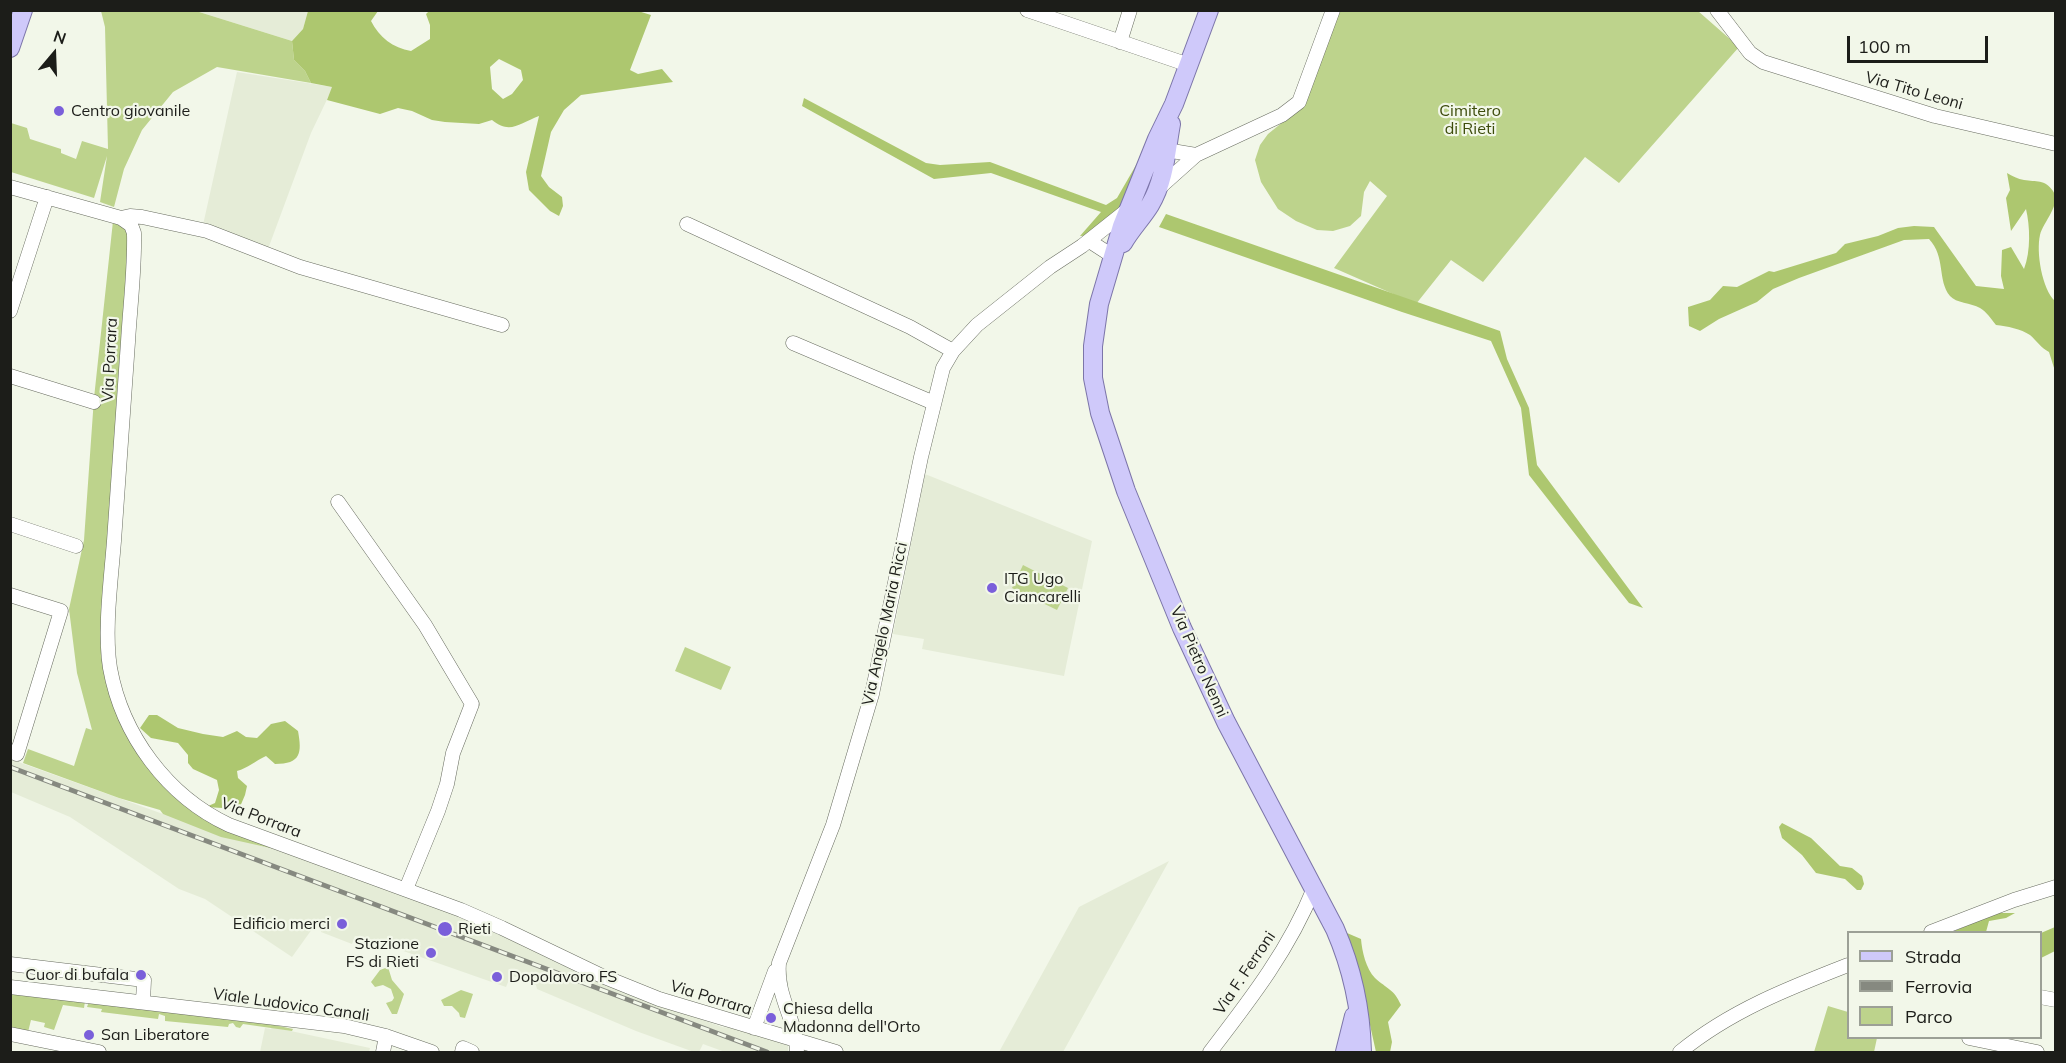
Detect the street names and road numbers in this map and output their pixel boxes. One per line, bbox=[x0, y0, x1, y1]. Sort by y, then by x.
street label: Via Tito Leoni bbox=[1863, 68, 1965, 114]
street label: Via Porrara bbox=[98, 317, 122, 403]
street label: Via Angelo Maria Ricci bbox=[858, 541, 912, 707]
street label: Via Pietro Nenni bbox=[1166, 604, 1232, 720]
street label: Via Porrara bbox=[218, 794, 304, 842]
street label: Via F. Ferroni bbox=[1210, 928, 1280, 1018]
street label: Via Porrara bbox=[668, 976, 754, 1020]
street label: Viale Ludovico Canali bbox=[211, 985, 371, 1025]

